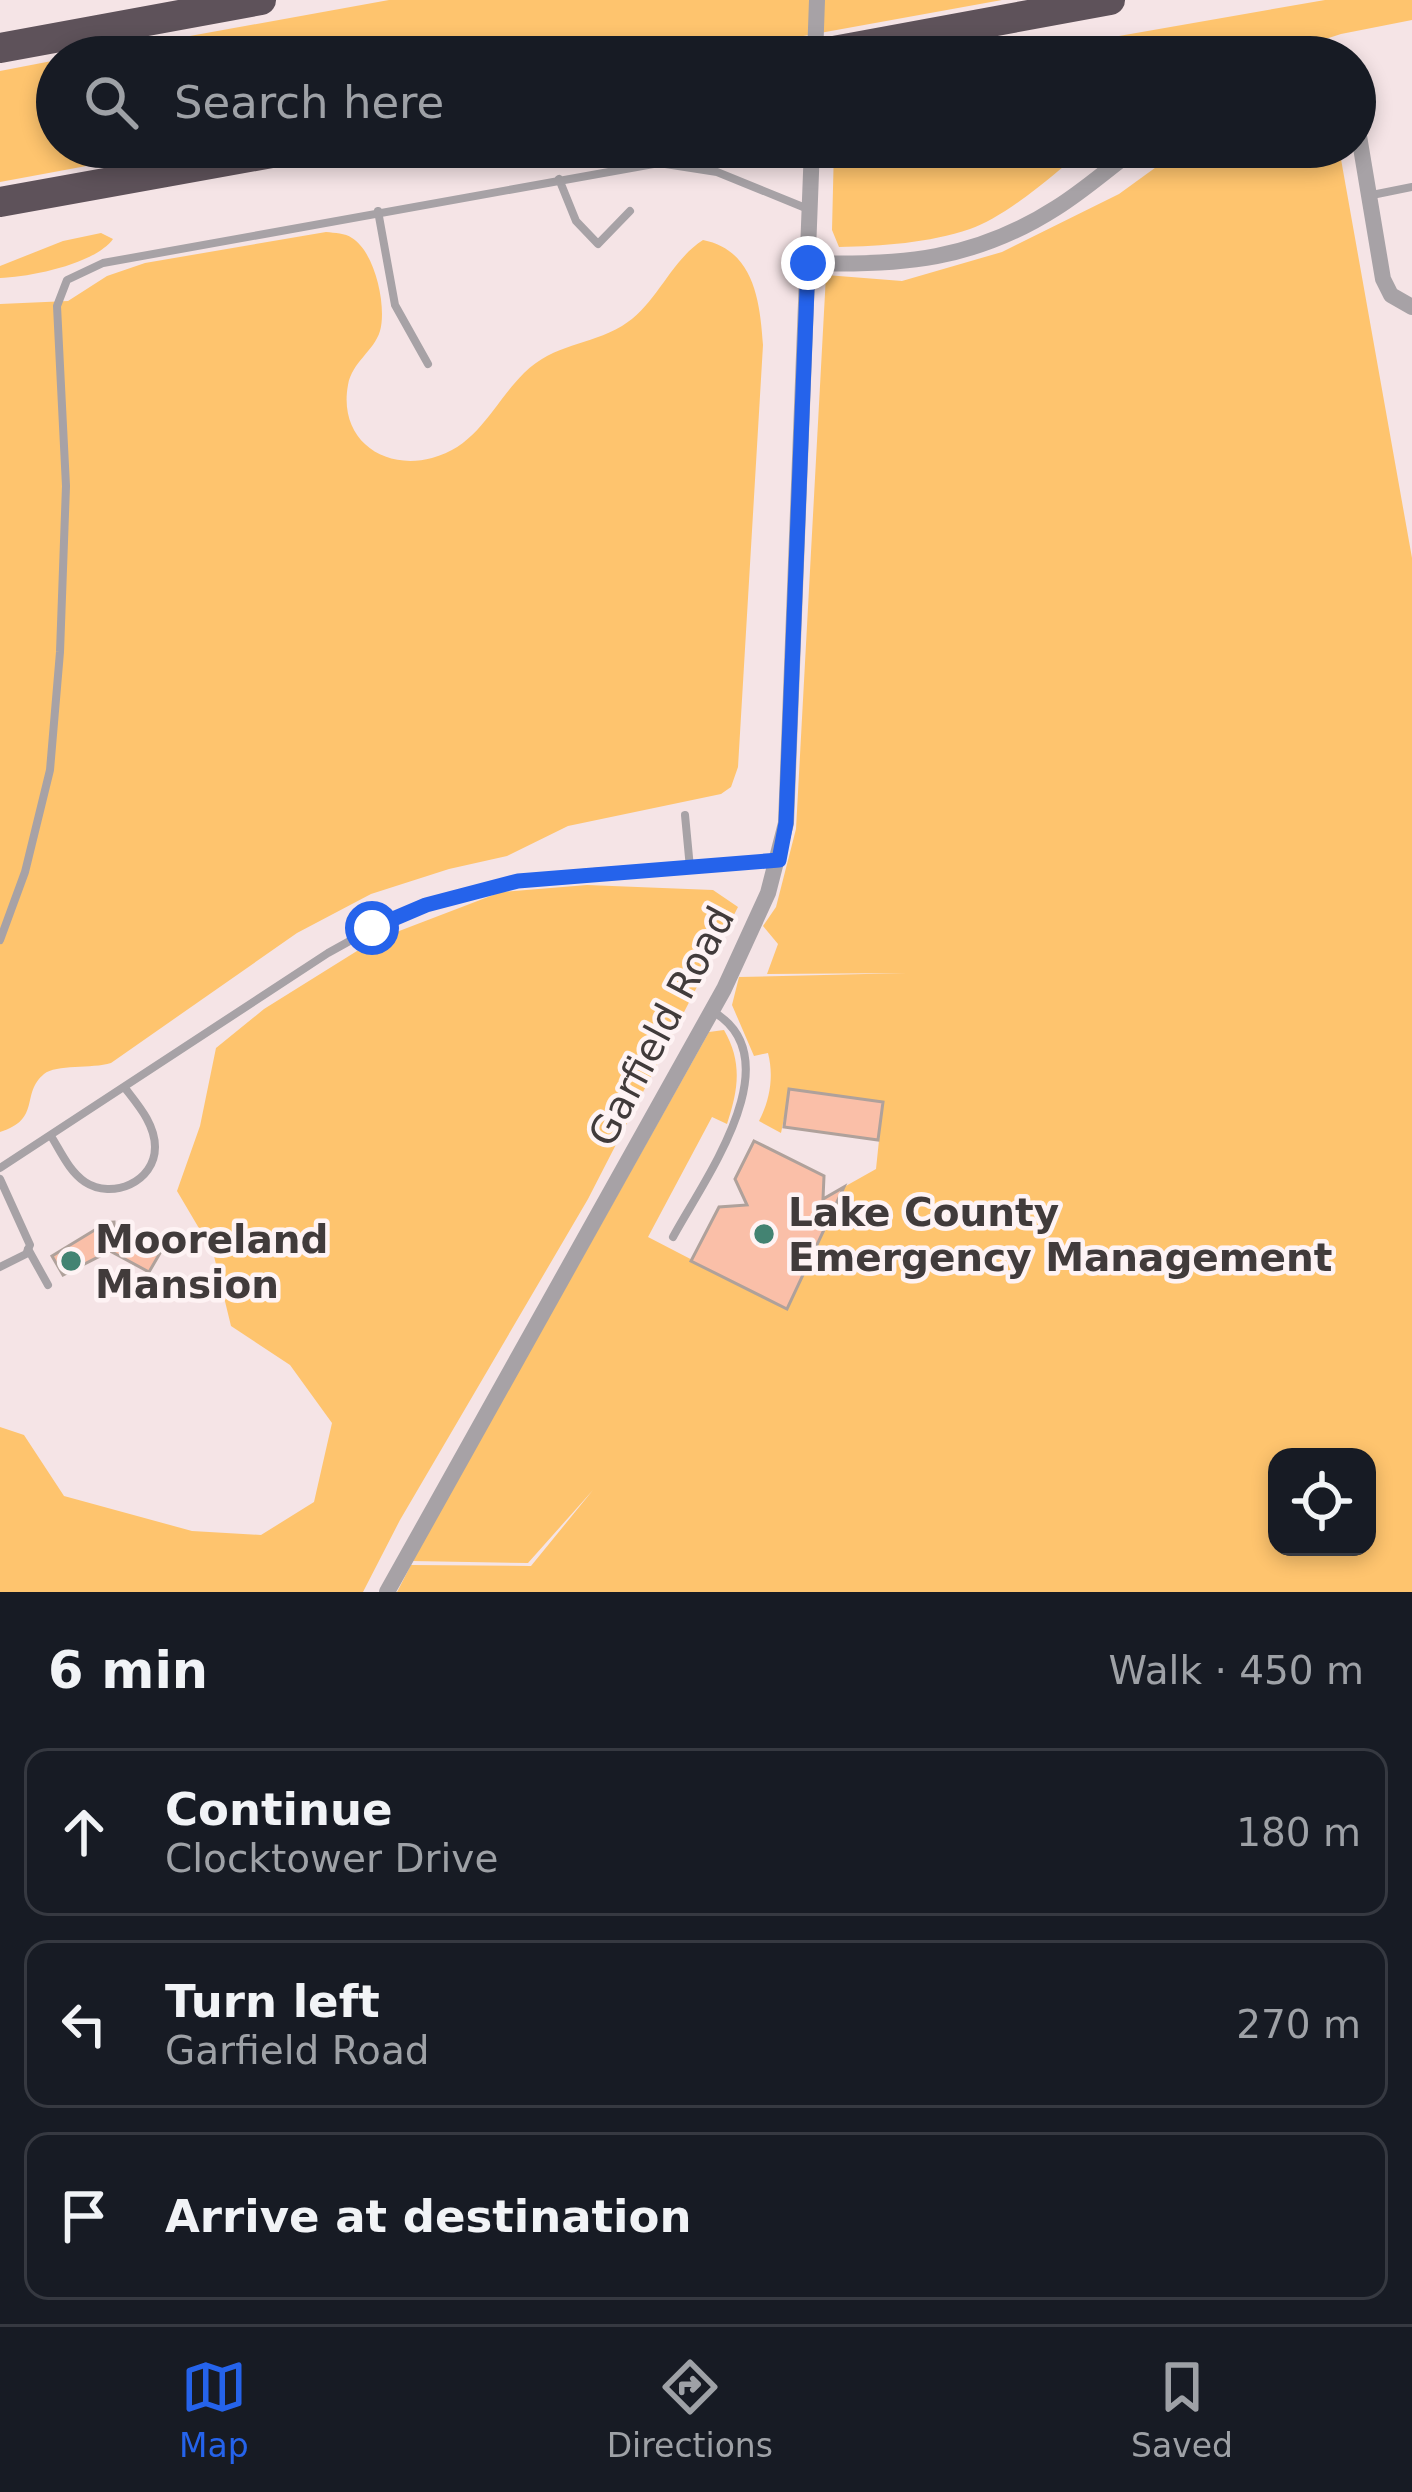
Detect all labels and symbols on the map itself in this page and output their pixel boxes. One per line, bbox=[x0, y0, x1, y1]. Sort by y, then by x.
route end bbox=[781, 236, 835, 290]
street label: Garfield Road bbox=[579, 899, 743, 1154]
route start bbox=[345, 901, 399, 955]
place label: Lake County Emergency Management bbox=[788, 1190, 1332, 1280]
place label: Mooreland Mansion bbox=[95, 1217, 328, 1307]
marker: Lake County Emergency Management bbox=[751, 1221, 777, 1247]
marker: Mooreland Mansion bbox=[58, 1248, 84, 1274]

